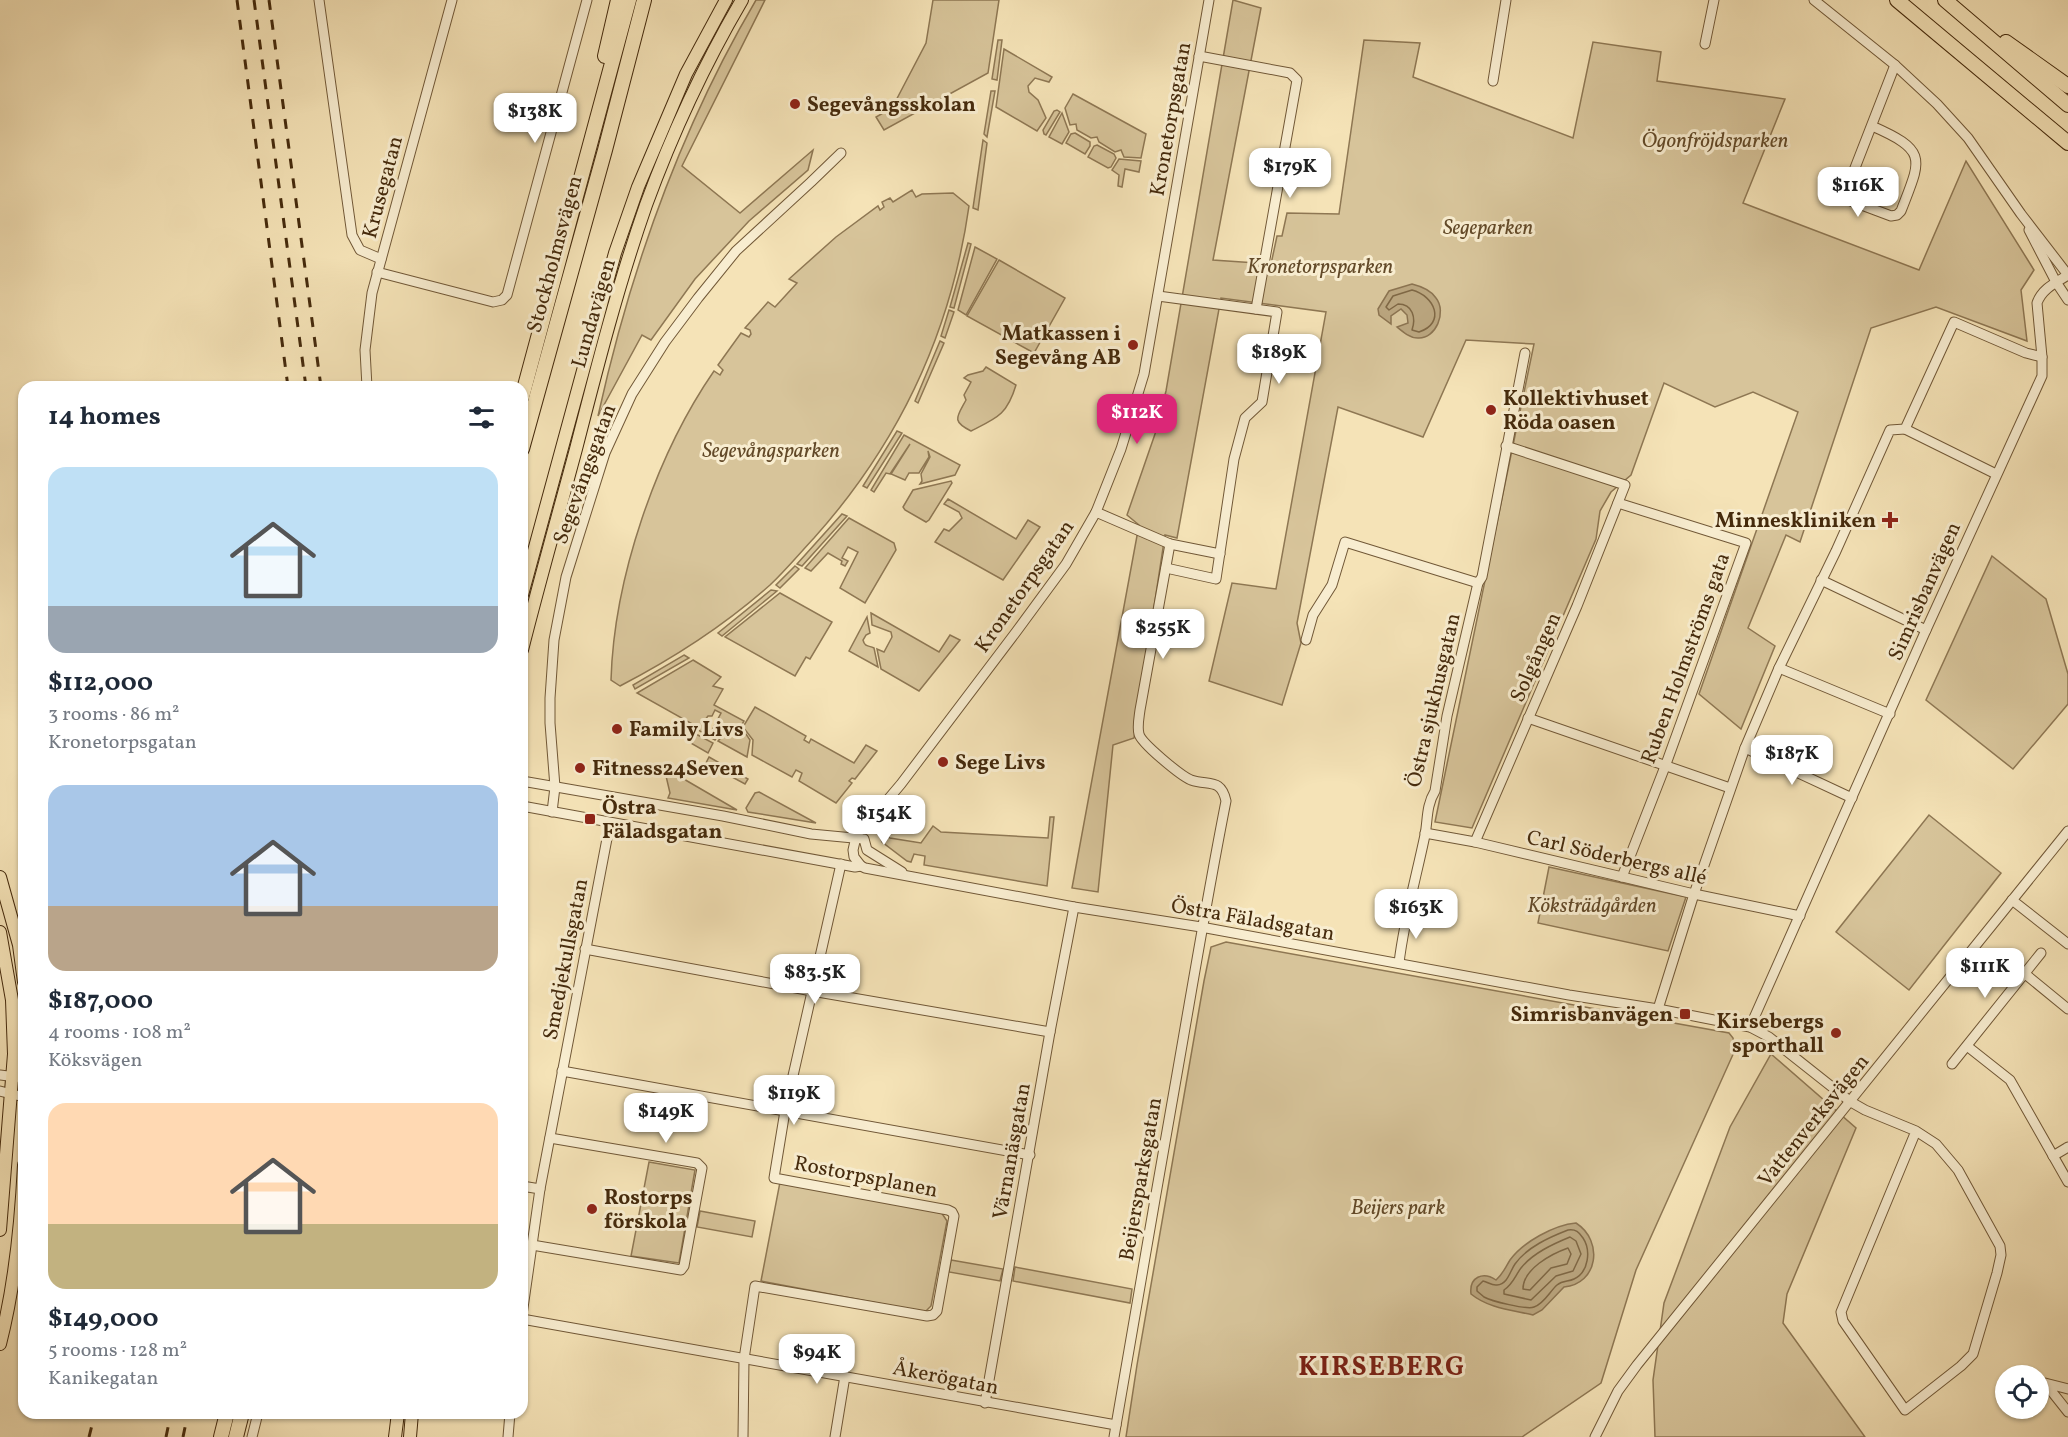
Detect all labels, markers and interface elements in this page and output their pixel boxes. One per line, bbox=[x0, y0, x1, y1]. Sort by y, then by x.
street label: Kronetorpsgatan bbox=[1144, 40, 1199, 199]
place label: Segevångsskolan bbox=[807, 91, 976, 120]
pin: $138K bbox=[493, 93, 577, 144]
marker: Segevångsskolan bbox=[788, 97, 802, 111]
text: $138K bbox=[508, 98, 562, 126]
park label: Ögonfröjdsparken bbox=[1642, 127, 1789, 156]
street label: Krusegatan bbox=[356, 133, 411, 242]
pin: $179K bbox=[1248, 148, 1332, 199]
text: $179K bbox=[1263, 153, 1317, 181]
pin: $116K bbox=[1816, 167, 1900, 218]
street label: Stockholmsvägen bbox=[520, 172, 590, 336]
text: $116K bbox=[1832, 172, 1884, 200]
park label: Segeparken bbox=[1443, 214, 1533, 243]
park label: Kronetorpsparken bbox=[1247, 253, 1393, 282]
street label: Lundavägen bbox=[565, 255, 624, 372]
place label: Matkassen i Segevång AB bbox=[995, 320, 1121, 373]
pin: $189K bbox=[1237, 334, 1321, 385]
marker: Matkassen i Segevång AB bbox=[1126, 338, 1140, 352]
text: $189K bbox=[1251, 339, 1307, 367]
place label: Kollektivhuset Röda oasen bbox=[1503, 385, 1649, 438]
pin: $112K bbox=[1095, 394, 1179, 445]
text: 14 homes bbox=[48, 399, 161, 435]
text: $112K bbox=[1111, 399, 1163, 427]
street label: Segevångsgatan bbox=[547, 400, 624, 549]
icon: filters bbox=[465, 401, 498, 434]
marker: Kollektivhuset Röda oasen bbox=[1484, 403, 1498, 417]
park label: Segevångsparken bbox=[702, 437, 840, 466]
icon: home bbox=[219, 506, 327, 614]
place label: Minneskliniken bbox=[1715, 507, 1876, 536]
marker: Minneskliniken bbox=[1881, 511, 1899, 529]
street label: Kronetorpsgatan bbox=[969, 515, 1082, 659]
street label: Simrisbanvägen bbox=[1882, 518, 1969, 666]
street label: Ruben Holmströms gata bbox=[1635, 549, 1738, 768]
street label: Solgången bbox=[1504, 608, 1569, 707]
pin: $255K bbox=[1121, 609, 1205, 660]
street label: Östra sjukhusgatan bbox=[1400, 610, 1469, 790]
text: $255K bbox=[1135, 614, 1191, 642]
text: $112,000 bbox=[48, 665, 153, 701]
text: 3 rooms · 86 m² bbox=[48, 701, 179, 729]
place label: Family Livs bbox=[629, 716, 744, 745]
marker: Family Livs bbox=[610, 722, 624, 736]
text: Kronetorpsgatan bbox=[48, 729, 197, 757]
pin: $187K bbox=[1750, 735, 1834, 786]
text: $187K bbox=[1765, 740, 1819, 768]
place label: Sege Livs bbox=[955, 749, 1045, 778]
place label: Fitness24Seven bbox=[592, 755, 744, 784]
marker: Sege Livs bbox=[936, 755, 950, 769]
marker: Fitness24Seven bbox=[573, 761, 587, 775]
place label: Östra Fäladsgatan bbox=[602, 794, 722, 847]
pin: $154K bbox=[842, 795, 926, 846]
text: $154K bbox=[856, 800, 912, 828]
marker: Östra Fäladsgatan bbox=[583, 812, 597, 826]
icon: home bbox=[219, 824, 327, 932]
street label: Carl Söderbergs allé bbox=[1524, 824, 1710, 893]
street label: Smedjekullsgatan bbox=[537, 876, 596, 1043]
pin: $163K bbox=[1374, 889, 1458, 940]
street label: Östra Fäladsgatan bbox=[1169, 892, 1337, 949]
park label: Köksträdgården bbox=[1527, 892, 1657, 921]
text: $163K bbox=[1389, 894, 1443, 922]
pin: $111K bbox=[1943, 948, 2027, 999]
text: $111K bbox=[1960, 953, 2010, 981]
pin: $83.5K bbox=[766, 954, 864, 1005]
text: $83.5K bbox=[784, 959, 846, 987]
text: $187,000 bbox=[48, 983, 153, 1019]
place label: Simrisbanvägen bbox=[1510, 1001, 1673, 1030]
marker: Simrisbanvägen bbox=[1678, 1007, 1692, 1021]
place label: Kirsebergs sporthall bbox=[1716, 1008, 1824, 1061]
text: 4 rooms · 108 m² bbox=[48, 1019, 191, 1047]
marker: Kirsebergs sporthall bbox=[1829, 1026, 1843, 1040]
text: Köksvägen bbox=[48, 1047, 142, 1075]
street label: Vattenverksvägen bbox=[1752, 1048, 1877, 1193]
pin: $119K bbox=[752, 1075, 836, 1126]
text: $119K bbox=[768, 1080, 820, 1108]
street label: Värnanäsgatan bbox=[986, 1081, 1039, 1222]
pin: $149K bbox=[624, 1093, 708, 1144]
street label: Beijersparksgatan bbox=[1113, 1095, 1170, 1263]
text: $149K bbox=[638, 1098, 694, 1126]
icon: home bbox=[219, 1142, 327, 1250]
street label: Rostorpsplanen bbox=[791, 1149, 940, 1206]
place label: Rostorps förskola bbox=[604, 1184, 692, 1237]
park label: Beijers park bbox=[1351, 1194, 1445, 1223]
marker: Rostorps förskola bbox=[585, 1202, 599, 1216]
text: $149,000 bbox=[48, 1301, 158, 1337]
pin: $94K bbox=[781, 1334, 853, 1385]
text: 5 rooms · 128 m² bbox=[48, 1337, 187, 1365]
text: $94K bbox=[793, 1339, 841, 1367]
district label: KIRSEBERG bbox=[1298, 1349, 1466, 1387]
street label: Åkerögatan bbox=[890, 1354, 1001, 1403]
text: Kanikegatan bbox=[48, 1365, 158, 1393]
map controls bbox=[1995, 1365, 2049, 1419]
button: locate bbox=[1995, 1365, 2049, 1419]

